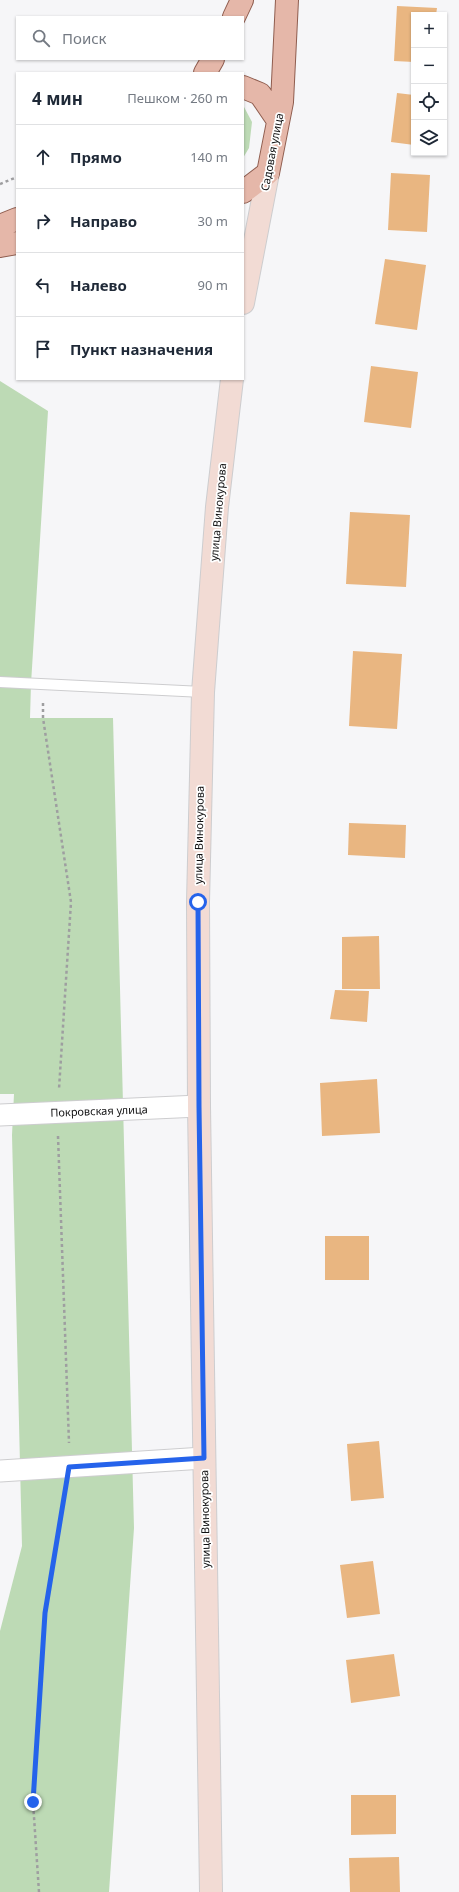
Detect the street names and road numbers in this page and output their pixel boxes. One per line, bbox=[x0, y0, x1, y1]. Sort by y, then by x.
street label: Садовая улица bbox=[257, 112, 286, 192]
street label: улица Винокурова bbox=[206, 462, 229, 562]
street label: улица Винокурова bbox=[190, 786, 207, 884]
street label: Покровская улица bbox=[50, 1101, 148, 1120]
street label: улица Винокурова bbox=[196, 1470, 213, 1568]

